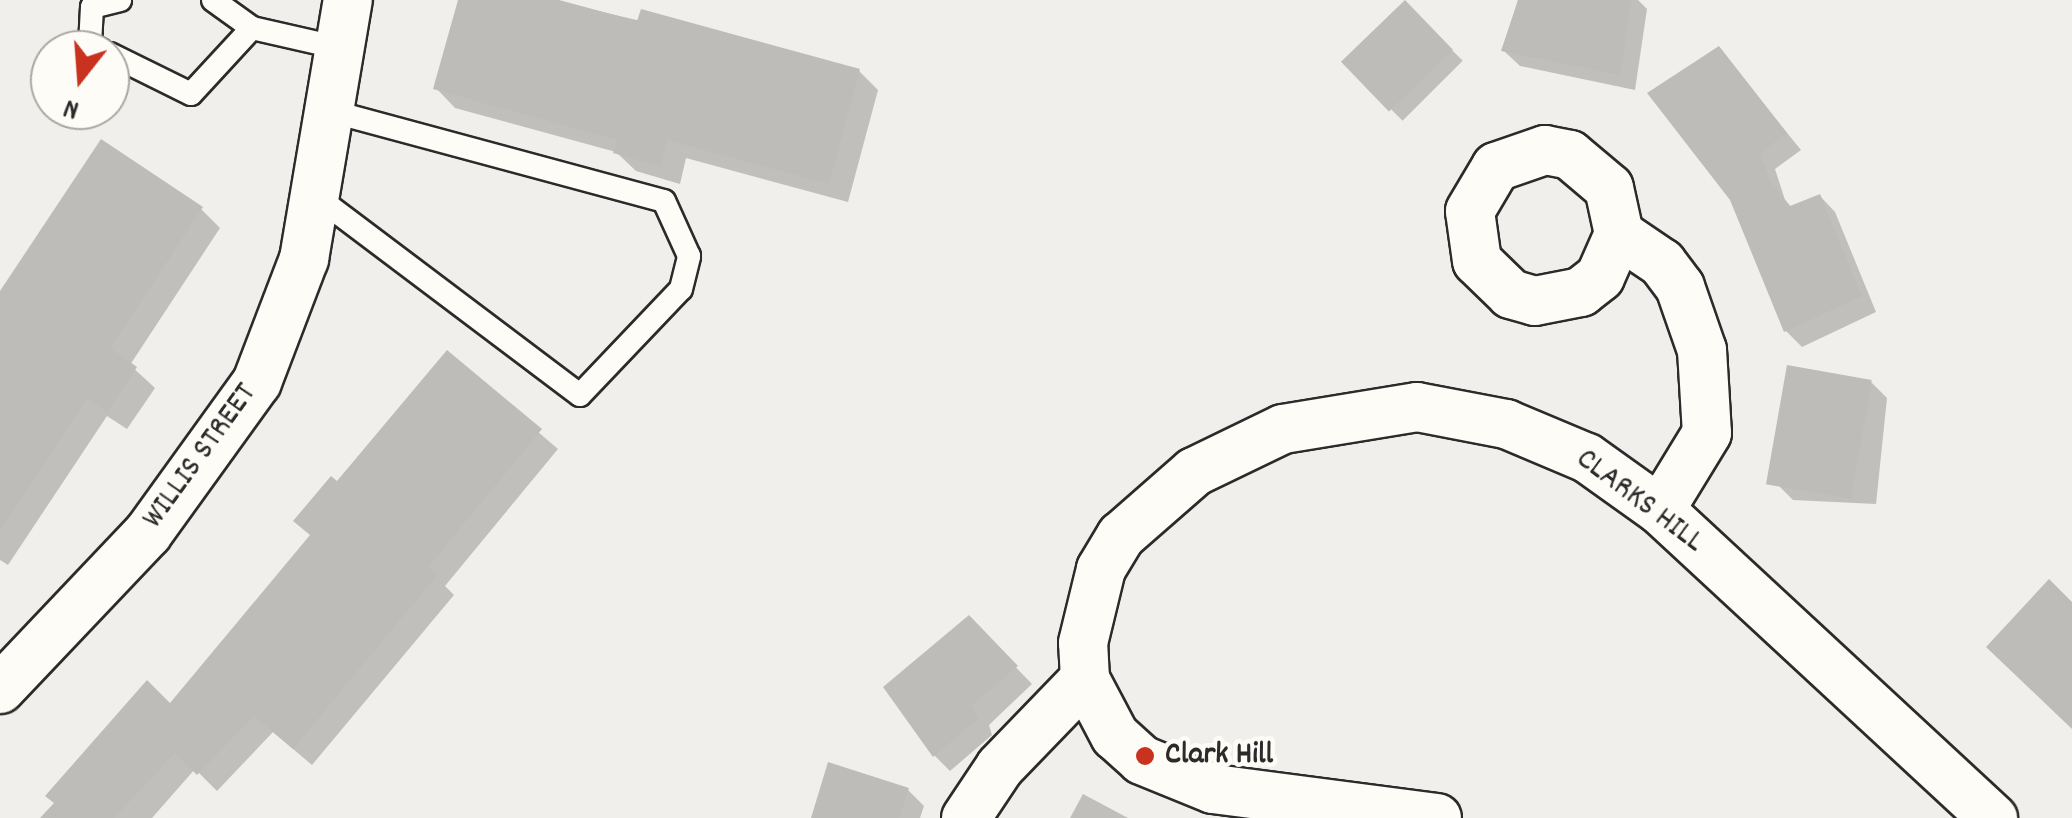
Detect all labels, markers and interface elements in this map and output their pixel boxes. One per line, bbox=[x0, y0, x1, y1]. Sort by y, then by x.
north arrow bbox=[30, 30, 130, 130]
text: N bbox=[59, 86, 84, 128]
street label: WILLIS STREET bbox=[135, 377, 267, 537]
street label: CLARKS HILL bbox=[1567, 441, 1711, 563]
place label: Clark Hill bbox=[1165, 737, 1273, 775]
marker: Clark Hill bbox=[1134, 745, 1156, 767]

